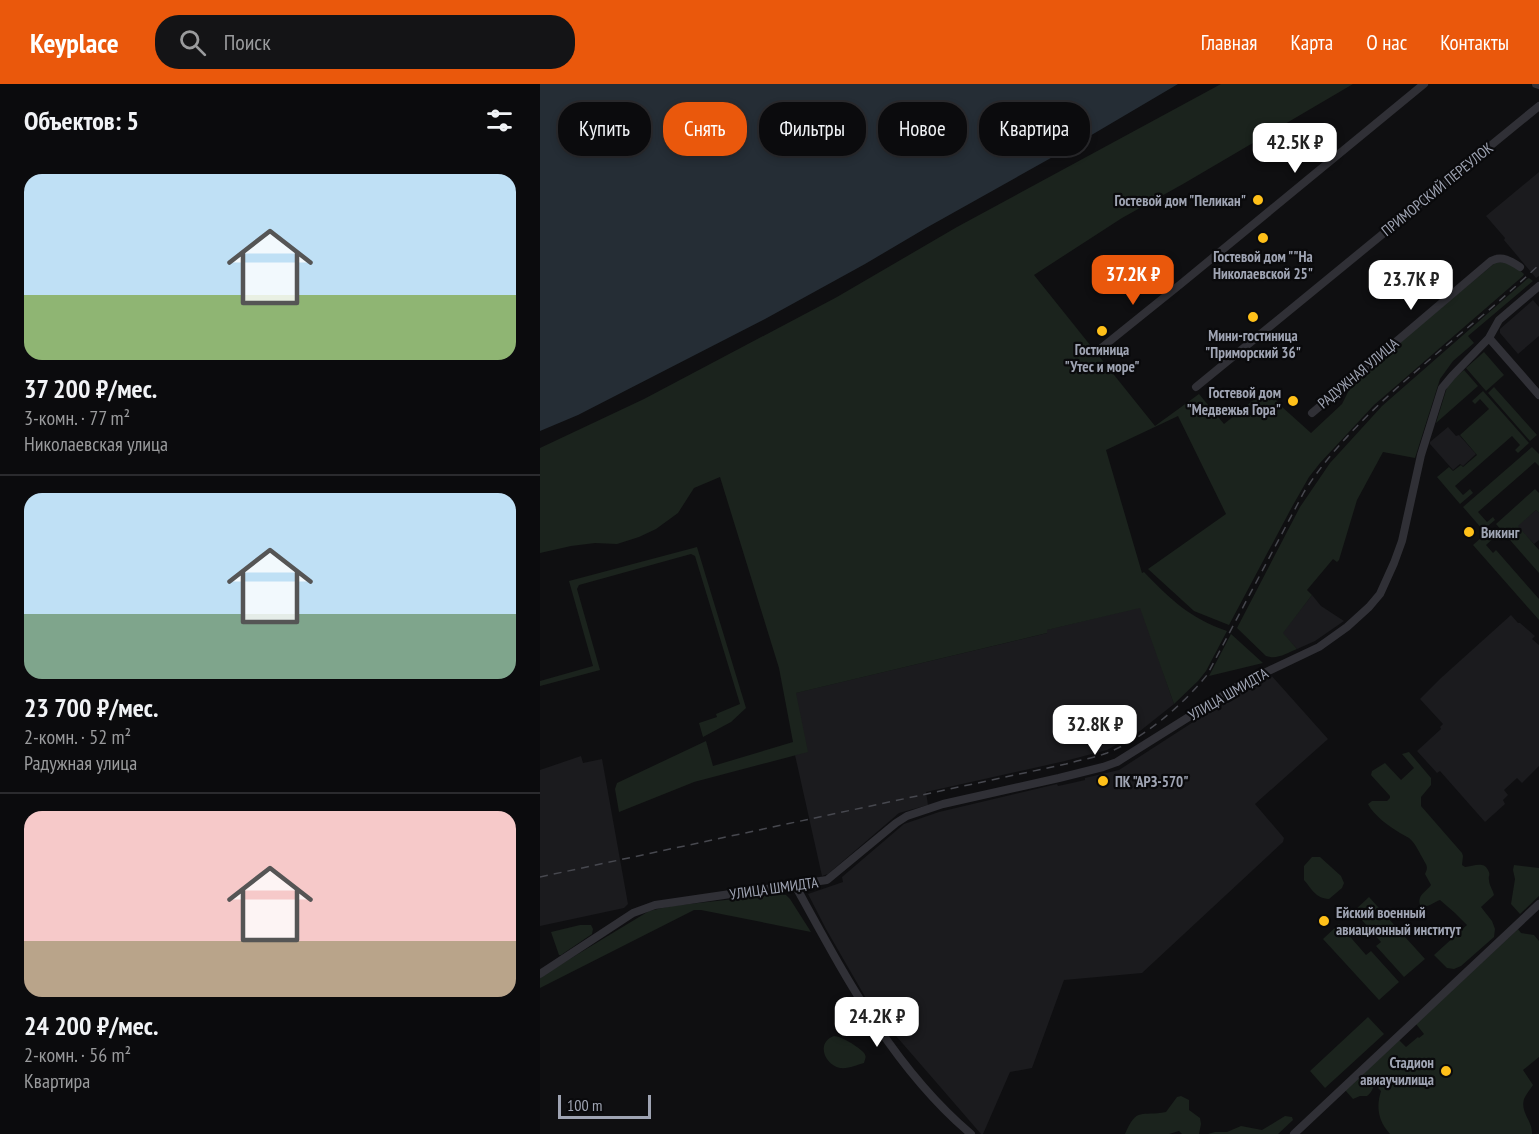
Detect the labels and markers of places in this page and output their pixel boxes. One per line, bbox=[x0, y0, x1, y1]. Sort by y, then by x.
pin: 42.5K ₽ bbox=[1240, 123, 1350, 174]
place label: Гостевой дом "Пеликан" bbox=[1114, 191, 1246, 210]
marker: Гостевой дом "Пеликан" bbox=[1251, 193, 1265, 207]
marker: Гостевой дом ""На Николаевской 25" bbox=[1256, 231, 1270, 245]
place label: Гостевой дом ""На Николаевской 25" bbox=[1213, 247, 1313, 283]
pin: 37.2K ₽ bbox=[1078, 255, 1188, 306]
pin: 23.7K ₽ bbox=[1356, 260, 1466, 311]
marker: Мини-гостиница "Приморский 36" bbox=[1246, 310, 1260, 324]
marker: Гостиница "Утес и море" bbox=[1095, 324, 1109, 338]
place label: Мини-гостиница "Приморский 36" bbox=[1205, 326, 1301, 362]
place label: Гостиница "Утес и море" bbox=[1065, 340, 1139, 376]
place label: Гостевой дом "Медвежья Гора" bbox=[1187, 383, 1281, 419]
marker: Гостевой дом "Медвежья Гора" bbox=[1286, 394, 1300, 408]
place label: Викинг bbox=[1481, 523, 1520, 542]
marker: Викинг bbox=[1462, 525, 1476, 539]
pin: 32.8K ₽ bbox=[1040, 705, 1150, 756]
place label: ПК "АРЗ-570" bbox=[1115, 772, 1189, 791]
marker: ПК "АРЗ-570" bbox=[1096, 774, 1110, 788]
place label: Ейский военный авиационный институт bbox=[1336, 903, 1462, 939]
marker: Ейский военный авиационный институт bbox=[1317, 914, 1331, 928]
pin: 24.2K ₽ bbox=[822, 997, 932, 1048]
place label: Стадион авиаучилища bbox=[1360, 1053, 1434, 1089]
marker: Стадион авиаучилища bbox=[1439, 1064, 1453, 1078]

